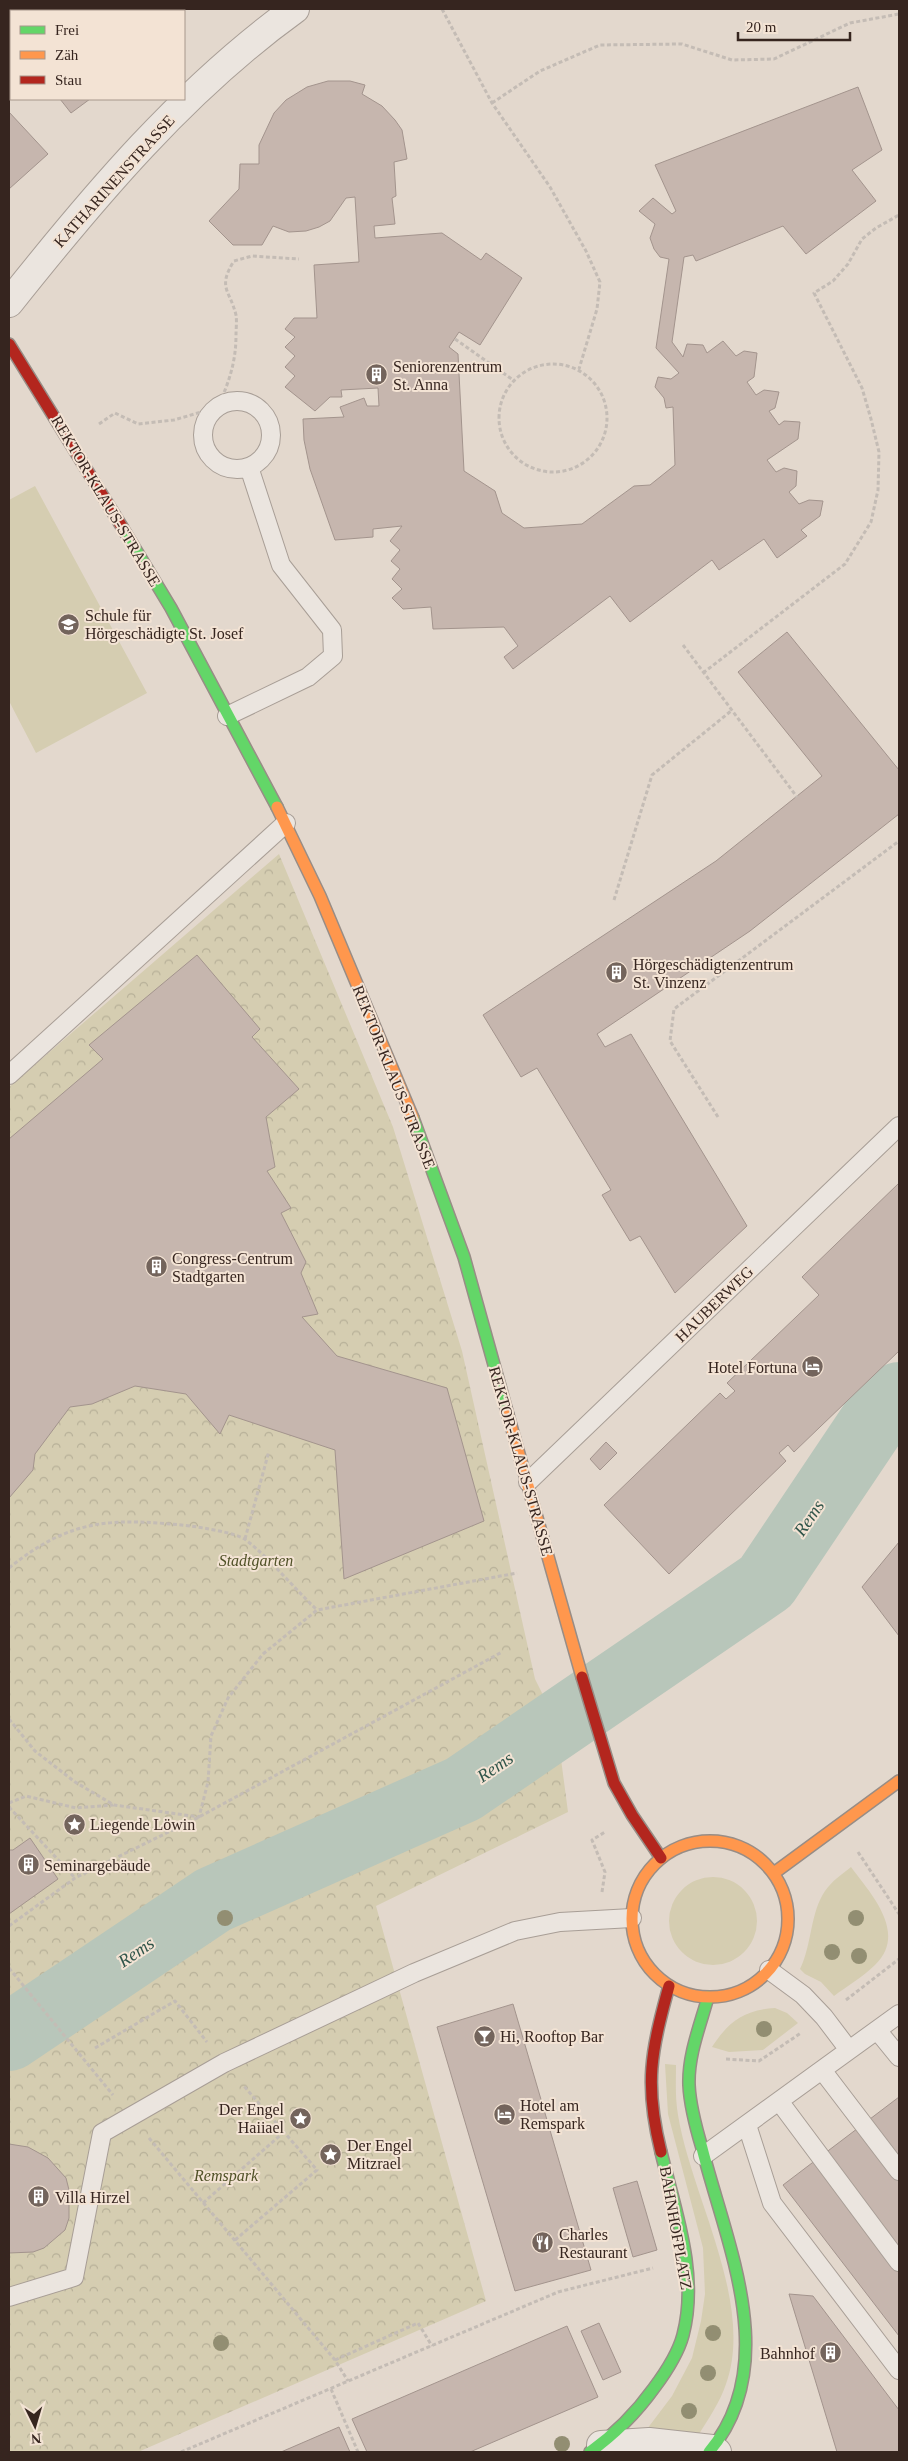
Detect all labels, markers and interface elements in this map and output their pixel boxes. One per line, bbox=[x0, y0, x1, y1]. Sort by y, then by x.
legend bbox=[10, 10, 185, 100]
scale bar bbox=[738, 10, 850, 42]
text: 20 m bbox=[746, 19, 777, 35]
text: Frei bbox=[55, 22, 79, 38]
text: Zäh bbox=[55, 47, 79, 63]
text: Stau bbox=[55, 72, 82, 88]
street label: KATHARINENSTRASSE bbox=[50, 112, 178, 250]
place label: Seniorenzentrum St. Anna bbox=[393, 358, 503, 393]
building icon: Seniorenzentrum St. Anna bbox=[365, 363, 389, 387]
street label: REKTOR-KLAUS-STRASSE bbox=[48, 413, 164, 589]
place label: Schule für Hörgeschädigte St. Josef bbox=[85, 607, 244, 643]
school or university icon: Schule für Hörgeschädigte St. Josef bbox=[57, 612, 81, 636]
place label: Hörgeschädigtenzentrum St. Vinzenz bbox=[633, 956, 794, 991]
building icon: Hörgeschädigtenzentrum St. Vinzenz bbox=[605, 961, 629, 985]
street label: REKTOR-KLAUS-STRASSE bbox=[349, 983, 439, 1171]
place label: Congress-Centrum Stadtgarten bbox=[172, 1250, 293, 1286]
building icon: Congress-Centrum Stadtgarten bbox=[144, 1255, 168, 1279]
street label: HAUBERWEG bbox=[672, 1262, 757, 1345]
hotel icon: Hotel Fortuna bbox=[801, 1355, 825, 1379]
place label: Hotel Fortuna bbox=[708, 1359, 797, 1376]
street label: REKTOR-KLAUS-STRASSE bbox=[486, 1364, 556, 1558]
water label: Rems bbox=[789, 1496, 828, 1541]
park label: Stadtgarten bbox=[219, 1552, 293, 1570]
water label: Rems bbox=[472, 1748, 517, 1787]
place icon: Liegende Löwin bbox=[62, 1812, 86, 1836]
place label: Liegende Löwin bbox=[90, 1816, 195, 1834]
building icon: Seminargebäude bbox=[16, 1853, 40, 1877]
place label: Seminargebäude bbox=[44, 1857, 150, 1875]
water label: Rems bbox=[113, 1933, 158, 1972]
bar icon: Hi, Rooftop Bar bbox=[472, 2024, 496, 2048]
place label: Hi, Rooftop Bar bbox=[500, 2028, 604, 2046]
place label: Hotel am Remspark bbox=[520, 2097, 585, 2133]
place label: Der Engel Haiiael bbox=[219, 2101, 285, 2136]
hotel icon: Hotel am Remspark bbox=[492, 2102, 516, 2126]
place icon: Der Engel Haiiael bbox=[288, 2106, 312, 2130]
place label: Der Engel Mitzrael bbox=[347, 2137, 413, 2172]
place icon: Der Engel Mitzrael bbox=[319, 2142, 343, 2166]
street label: BAHNHOFPLATZ bbox=[657, 2165, 695, 2291]
park label: Remspark bbox=[193, 2167, 259, 2185]
building icon: Villa Hirzel bbox=[27, 2185, 51, 2209]
place label: Villa Hirzel bbox=[55, 2189, 131, 2206]
place label: Charles Restaurant bbox=[559, 2226, 628, 2261]
restaurant icon: Charles Restaurant bbox=[531, 2231, 555, 2255]
building icon: Bahnhof bbox=[819, 2341, 843, 2365]
place label: Bahnhof bbox=[760, 2345, 816, 2362]
north arrow bbox=[10, 2401, 60, 2451]
text: N bbox=[30, 2431, 42, 2446]

